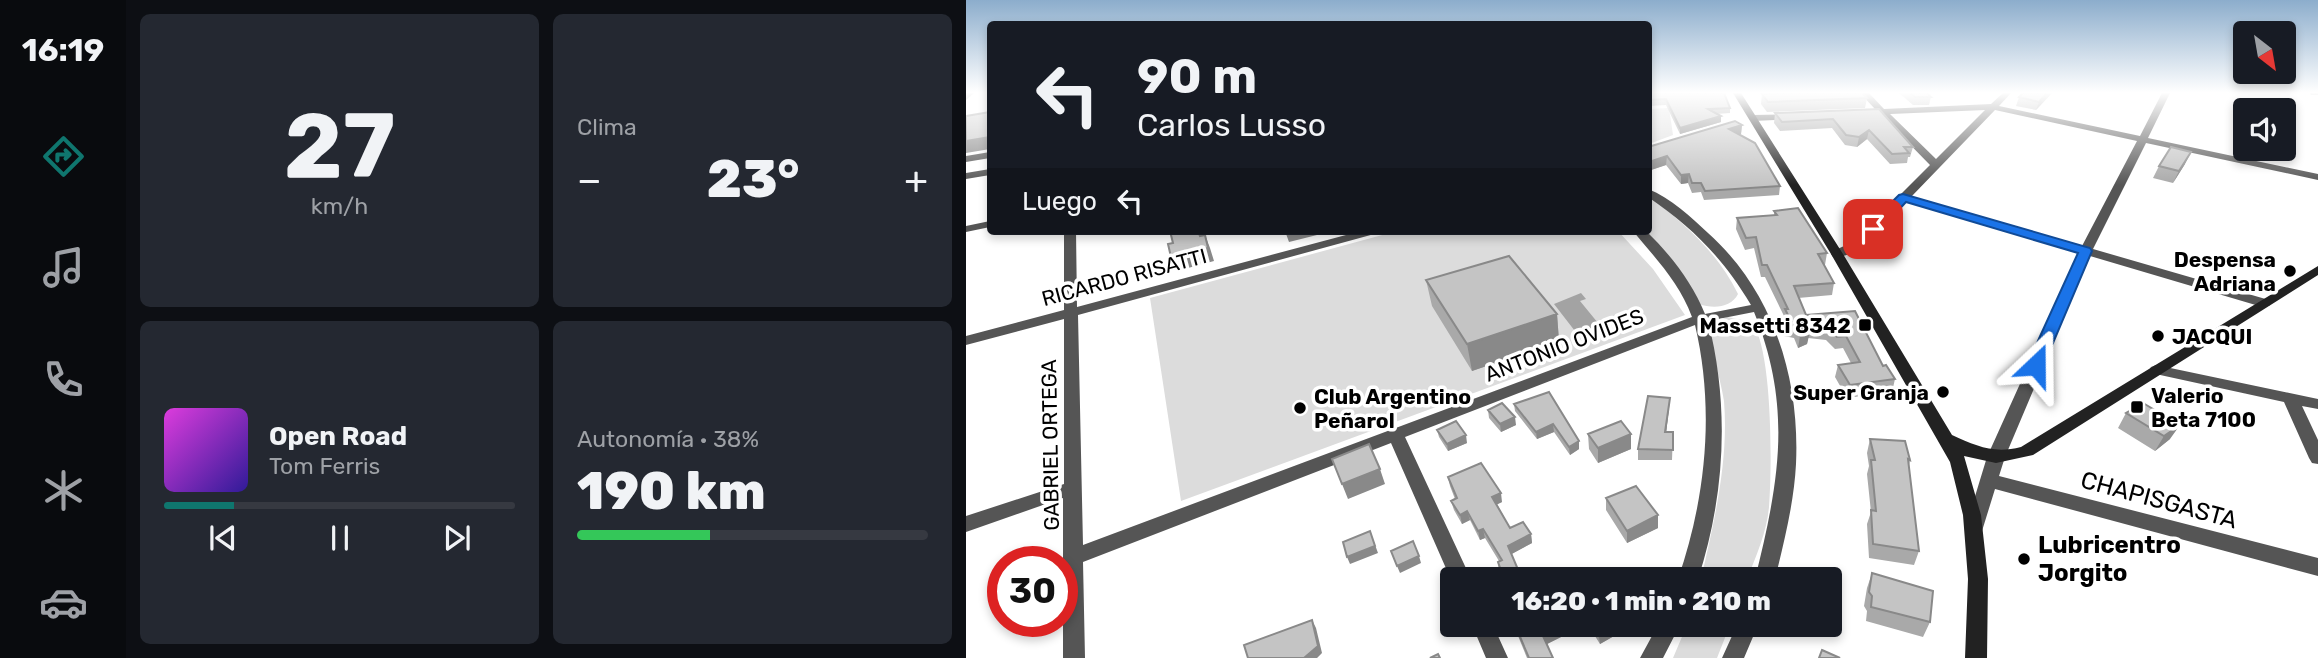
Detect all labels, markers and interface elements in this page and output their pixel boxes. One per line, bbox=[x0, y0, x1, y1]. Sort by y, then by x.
north arrow bbox=[2233, 21, 2296, 84]
map controls bbox=[2233, 21, 2296, 161]
text: 16:19 bbox=[22, 31, 104, 69]
text: 90 m bbox=[1137, 47, 1257, 105]
icon: left bbox=[1022, 49, 1113, 140]
text: 27 bbox=[284, 92, 395, 200]
button: sound bbox=[2233, 98, 2296, 161]
text: Carlos Lusso bbox=[1137, 106, 1326, 144]
text: Clima bbox=[577, 113, 637, 141]
icon: directions bbox=[39, 132, 88, 181]
text: 23° bbox=[707, 148, 799, 210]
text: − bbox=[577, 157, 602, 203]
text: + bbox=[904, 157, 928, 203]
icon: left bbox=[1111, 182, 1149, 220]
text: Luego bbox=[1022, 186, 1097, 217]
text: km/h bbox=[311, 192, 368, 220]
pin bbox=[1843, 199, 1903, 259]
icon: arrive bbox=[1854, 210, 1892, 248]
icon: music bbox=[39, 243, 88, 292]
street label: RICARDO RISATTI bbox=[1039, 243, 1209, 311]
place label: Despensa Adriana bbox=[2174, 247, 2276, 296]
marker: Despensa Adriana bbox=[2282, 263, 2298, 279]
street label: ANTONIO OVIDES bbox=[1481, 303, 1647, 387]
place label: Massetti 8342 bbox=[1699, 313, 1851, 338]
marker: Massetti 8342 bbox=[1857, 317, 1873, 333]
place label: JACQUI bbox=[2172, 324, 2252, 349]
position arrow bbox=[1999, 328, 2073, 402]
marker: JACQUI bbox=[2150, 328, 2166, 344]
icon: phone bbox=[39, 355, 88, 404]
street label: GABRIEL ORTEGA bbox=[1036, 359, 1064, 531]
place label: Super Granja bbox=[1793, 380, 1929, 405]
place label: Valerio Beta 7100 bbox=[2151, 383, 2256, 432]
place label: Club Argentino Peñarol bbox=[1314, 384, 1471, 433]
marker: Super Granja bbox=[1935, 384, 1951, 400]
marker: Valerio Beta 7100 bbox=[2129, 399, 2145, 415]
marker: Club Argentino Peñarol bbox=[1292, 400, 1308, 416]
text: Open Road bbox=[269, 421, 407, 452]
text: Autonomía · 38% bbox=[577, 425, 759, 453]
text: Tom Ferris bbox=[269, 452, 380, 480]
text: 190 km bbox=[577, 460, 766, 522]
icon: climate bbox=[39, 466, 88, 515]
street label: CHAPISGASTA bbox=[2078, 466, 2240, 534]
icon: previous bbox=[204, 519, 242, 557]
icon: pause bbox=[321, 519, 359, 557]
icon: next bbox=[438, 519, 476, 557]
place label: Lubricentro Jorgito bbox=[2038, 531, 2181, 587]
speed limit sign: 30 bbox=[987, 546, 1078, 637]
marker: Lubricentro Jorgito bbox=[2016, 551, 2032, 567]
icon: car bbox=[39, 578, 88, 627]
text: 16:20 · 1 min · 210 m bbox=[1511, 586, 1771, 617]

